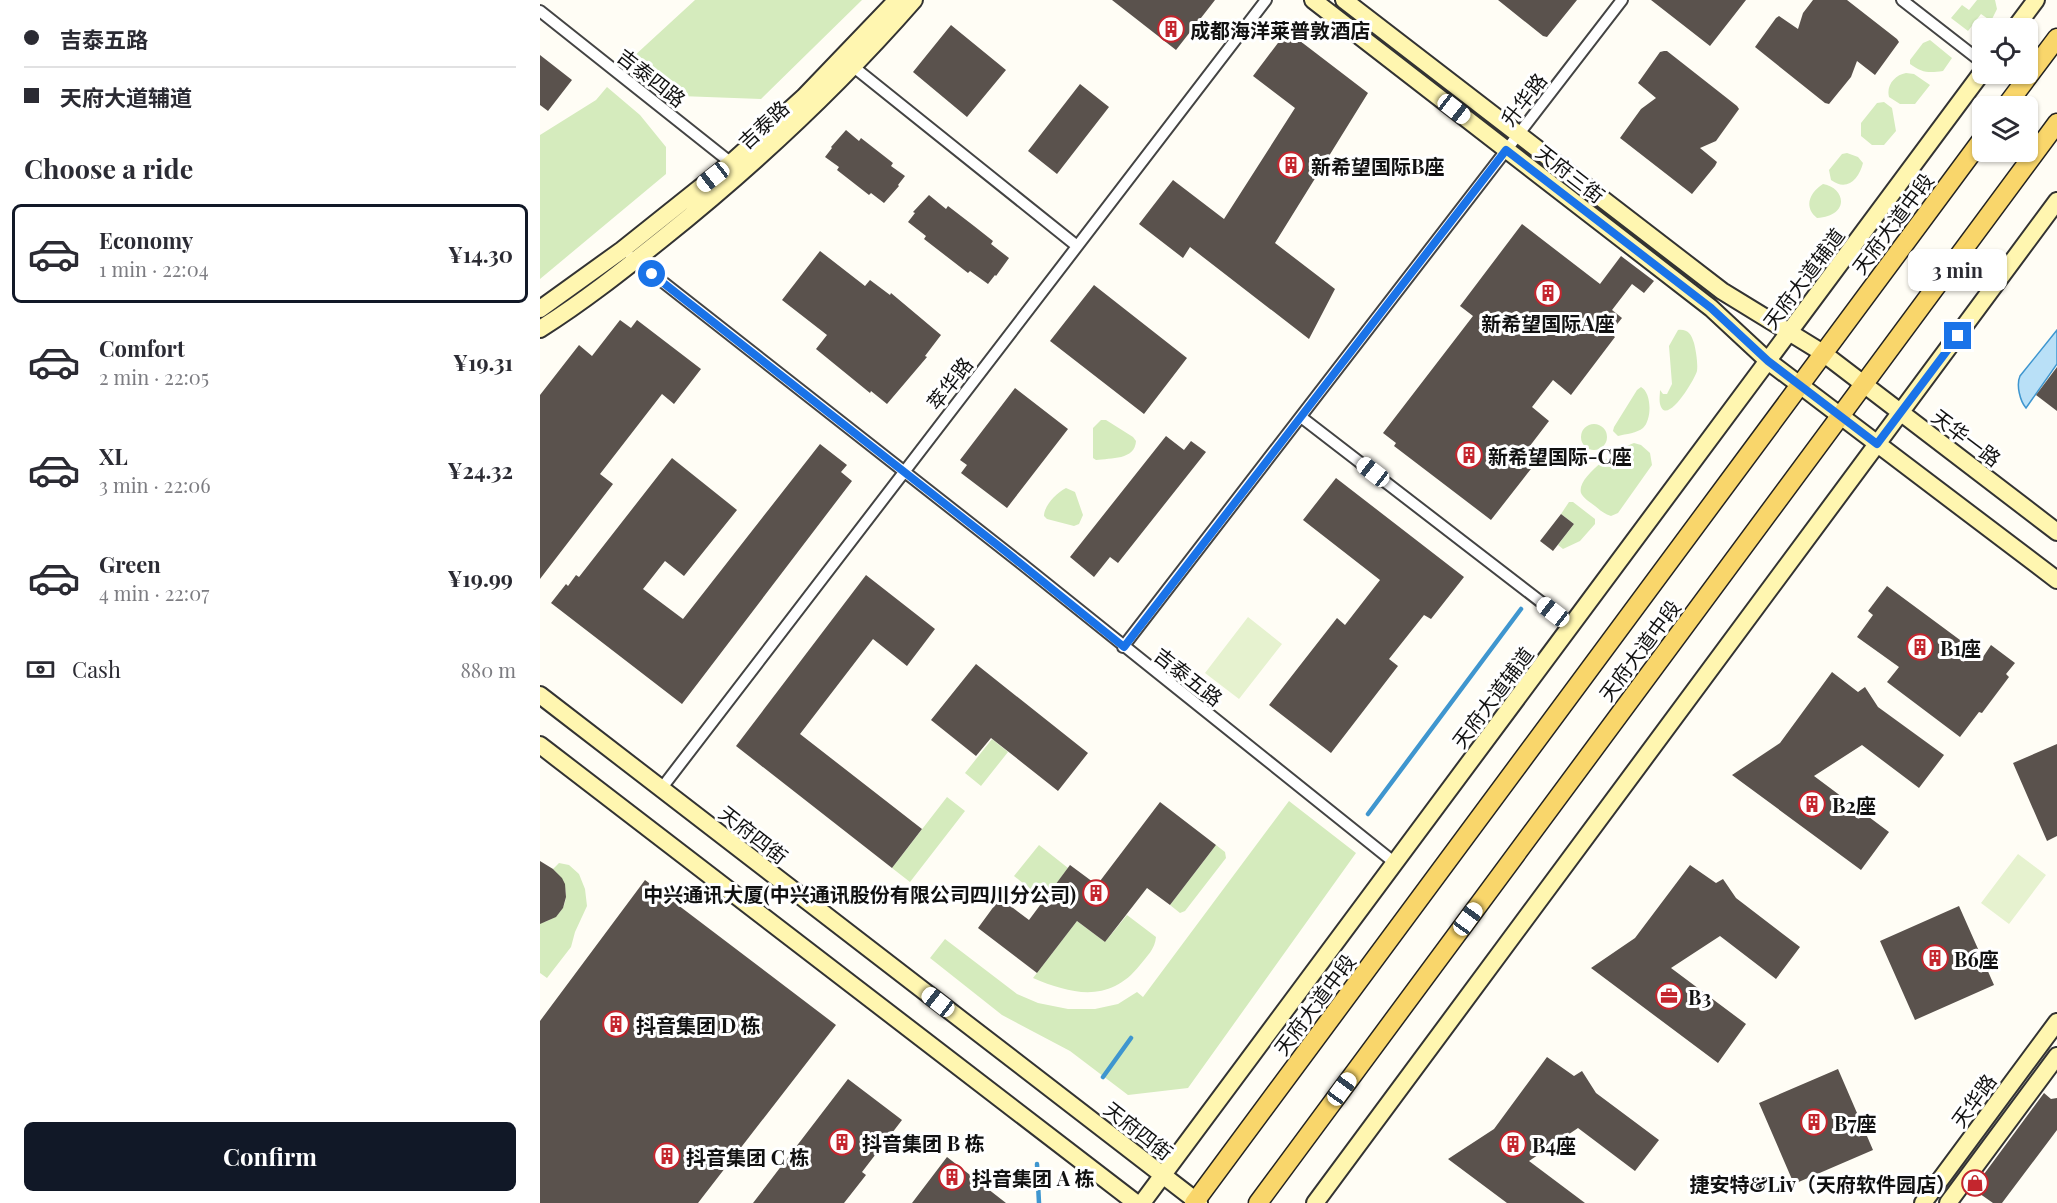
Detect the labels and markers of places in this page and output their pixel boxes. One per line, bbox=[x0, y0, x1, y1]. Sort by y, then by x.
building icon: 成都海洋莱普敦酒店 bbox=[1156, 14, 1186, 44]
place label: 成都海洋莱普敦酒店 bbox=[1190, 16, 1370, 43]
building icon: 新希望国际B座 bbox=[1276, 150, 1306, 180]
place label: 新希望国际B座 bbox=[1311, 152, 1444, 179]
building icon: 新希望国际A座 bbox=[1533, 278, 1563, 308]
place label: 新希望国际A座 bbox=[1481, 309, 1615, 336]
building icon: 新希望国际-C座 bbox=[1454, 440, 1484, 470]
place label: 新希望国际-C座 bbox=[1488, 442, 1632, 469]
building icon: B1座 bbox=[1905, 632, 1935, 662]
place label: B1座 bbox=[1940, 634, 1981, 661]
building icon: B2座 bbox=[1797, 789, 1827, 819]
place label: B2座 bbox=[1832, 791, 1876, 818]
building icon: 中兴通讯大厦(中兴通讯股份有限公司四川分公司) bbox=[1081, 878, 1111, 908]
place label: 中兴通讯大厦(中兴通讯股份有限公司四川分公司) bbox=[643, 880, 1076, 907]
building icon: B6座 bbox=[1920, 943, 1950, 973]
place label: B6座 bbox=[1954, 945, 1999, 972]
office icon: B3 bbox=[1654, 981, 1684, 1011]
place label: B3 bbox=[1688, 983, 1711, 1010]
building icon: 抖音集团 D 栋 bbox=[601, 1009, 631, 1039]
place label: 抖音集团 D 栋 bbox=[636, 1011, 761, 1038]
building icon: B7座 bbox=[1799, 1107, 1829, 1137]
place label: B7座 bbox=[1834, 1109, 1877, 1136]
building icon: 抖音集团 B 栋 bbox=[827, 1127, 857, 1157]
place label: 抖音集团 B 栋 bbox=[862, 1129, 985, 1156]
building icon: B4座 bbox=[1498, 1129, 1528, 1159]
place label: B4座 bbox=[1532, 1131, 1576, 1158]
building icon: 抖音集团 C 栋 bbox=[652, 1141, 682, 1171]
place label: 抖音集团 C 栋 bbox=[686, 1143, 809, 1170]
building icon: 抖音集团 A 栋 bbox=[937, 1162, 967, 1192]
place label: 抖音集团 A 栋 bbox=[972, 1164, 1095, 1191]
shop icon: 捷安特&Liv（天府软件园店） bbox=[1960, 1168, 1990, 1198]
place label: 捷安特&Liv（天府软件园店） bbox=[1689, 1170, 1956, 1197]

